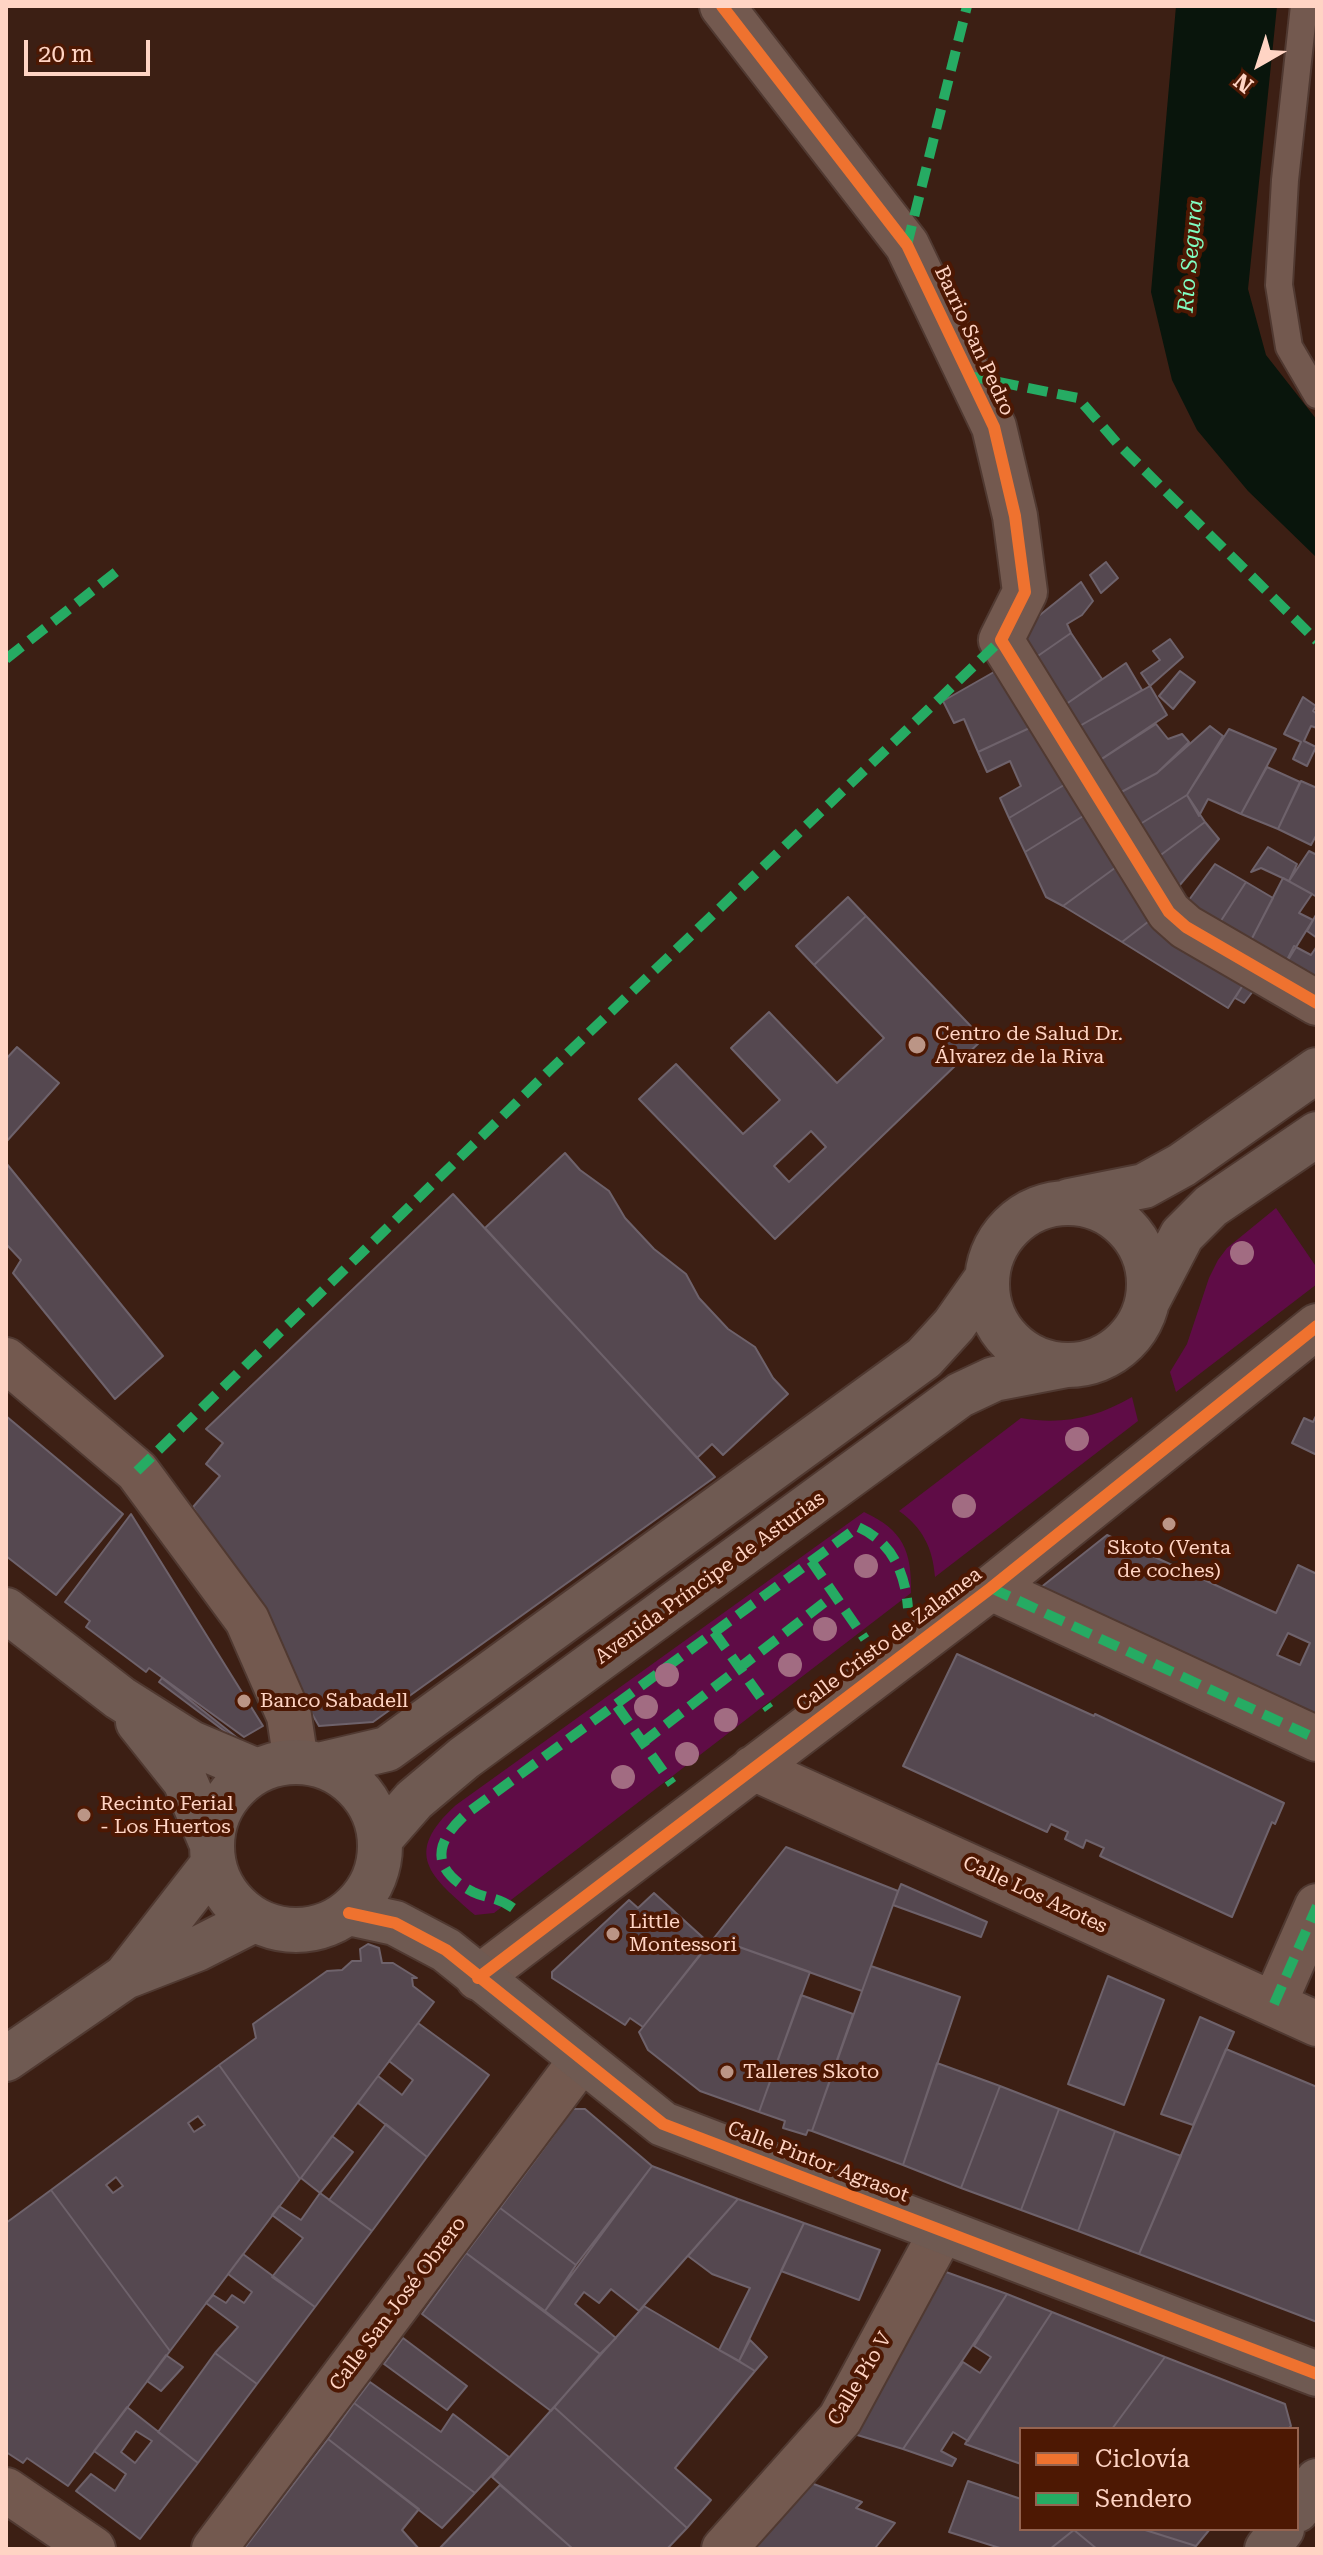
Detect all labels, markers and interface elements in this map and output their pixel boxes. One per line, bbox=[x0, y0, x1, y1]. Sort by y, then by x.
scale bar bbox=[28, 24, 154, 74]
north arrow bbox=[1219, 24, 1299, 104]
text: 20 m bbox=[38, 40, 93, 68]
text: N bbox=[1229, 68, 1258, 98]
water label: Río Segura bbox=[1173, 198, 1209, 314]
street label: Barrio San Pedro bbox=[929, 262, 1019, 420]
place label: Centro de Salud Dr. Álvarez de la Riva bbox=[935, 1022, 1123, 1069]
marker: Centro de Salud Dr. Álvarez de la Riva bbox=[906, 1034, 928, 1056]
street label: Avenida Príncipe de Asturias bbox=[590, 1487, 830, 1669]
marker: Skoto (Venta de coches) bbox=[1160, 1515, 1178, 1533]
place label: Skoto (Venta de coches) bbox=[1107, 1536, 1231, 1583]
street label: Calle Cristo de Zalamea bbox=[791, 1562, 987, 1718]
place label: Banco Sabadell bbox=[260, 1689, 408, 1713]
marker: Banco Sabadell bbox=[235, 1692, 253, 1710]
place label: Recinto Ferial - Los Huertos bbox=[100, 1792, 233, 1839]
marker: Recinto Ferial - Los Huertos bbox=[75, 1806, 93, 1824]
street label: Calle Los Azotes bbox=[959, 1851, 1111, 1939]
place label: Little Montessori bbox=[629, 1910, 737, 1957]
marker: Little Montessori bbox=[604, 1925, 622, 1943]
place label: Talleres Skoto bbox=[743, 2060, 879, 2084]
marker: Talleres Skoto bbox=[718, 2063, 736, 2081]
street label: Calle Pintor Agrasot bbox=[724, 2116, 912, 2208]
street label: Calle San José Obrero bbox=[325, 2212, 471, 2396]
street label: Calle Pío V bbox=[823, 2328, 897, 2430]
legend bbox=[1019, 2427, 1299, 2531]
text: Ciclovía bbox=[1095, 2445, 1190, 2473]
text: Sendero bbox=[1095, 2485, 1192, 2513]

